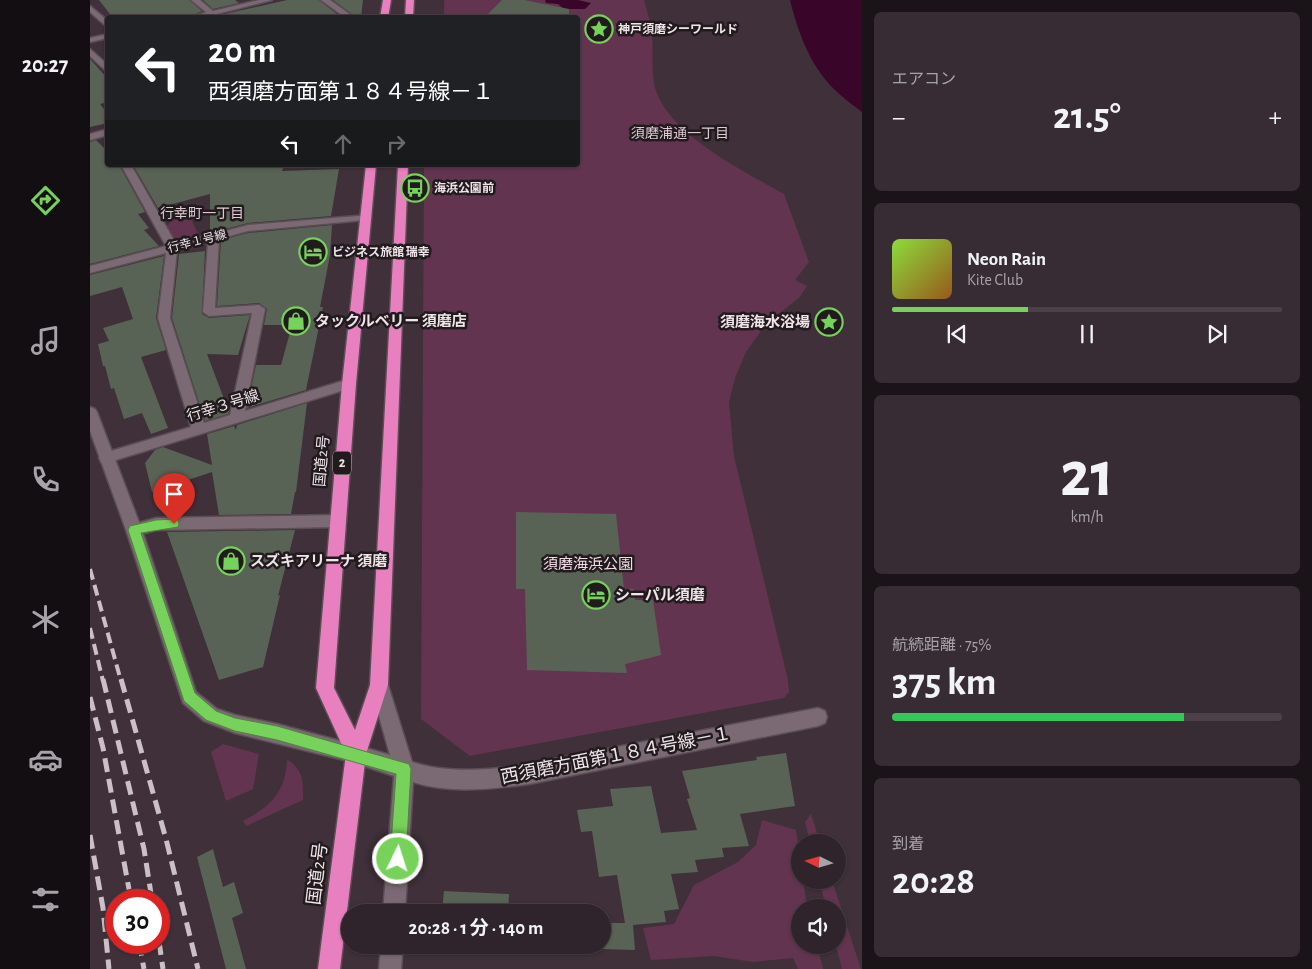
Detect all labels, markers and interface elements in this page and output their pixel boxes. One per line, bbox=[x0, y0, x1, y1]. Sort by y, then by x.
place icon: 神戸須磨シーワールド bbox=[584, 14, 614, 44]
place label: 神戸須磨シーワールド bbox=[618, 22, 738, 35]
text: 20 m bbox=[208, 34, 276, 69]
icon: left bbox=[125, 35, 190, 100]
text: 20:27 bbox=[22, 54, 68, 76]
text: エアコン bbox=[892, 71, 956, 87]
text: 西須磨方面第１８４号線－１ bbox=[208, 81, 494, 103]
text: 21.5° bbox=[1053, 98, 1121, 136]
text: − bbox=[892, 104, 905, 132]
text: + bbox=[1269, 104, 1282, 132]
district label: 須磨浦通一丁目 bbox=[631, 126, 729, 141]
icon: left bbox=[276, 130, 304, 158]
icon: ahead bbox=[329, 130, 357, 158]
icon: right bbox=[382, 130, 410, 158]
bus stop icon: 海浜公園前 bbox=[400, 173, 430, 203]
place label: 海浜公園前 bbox=[434, 181, 494, 194]
icon: directions bbox=[28, 183, 63, 218]
district label: 行幸町一丁目 bbox=[160, 206, 244, 221]
street label: 行幸１号線 bbox=[166, 227, 228, 254]
hotel icon: ビジネス旅館 瑞幸 bbox=[298, 237, 328, 267]
place label: ビジネス旅館 瑞幸 bbox=[332, 245, 430, 258]
text: Neon Rain bbox=[967, 250, 1046, 269]
text: Kite Club bbox=[967, 272, 1023, 288]
shop icon: タックルベリー 須磨店 bbox=[281, 306, 311, 336]
place icon: 須磨海水浴場 bbox=[814, 307, 844, 337]
place label: タックルベリー 須磨店 bbox=[315, 313, 467, 329]
place label: 須磨海水浴場 bbox=[720, 314, 810, 330]
icon: previous bbox=[943, 320, 971, 348]
icon: pause bbox=[1073, 320, 1101, 348]
icon: next bbox=[1203, 320, 1231, 348]
icon: music bbox=[28, 323, 63, 358]
street label: 行幸３号線 bbox=[185, 387, 261, 424]
street label: 国道2号 bbox=[311, 434, 332, 487]
text: 21 bbox=[1060, 443, 1114, 508]
road number: 2 bbox=[333, 452, 351, 474]
icon: phone bbox=[28, 462, 63, 497]
pin bbox=[153, 473, 195, 524]
icon: arrive bbox=[160, 480, 188, 508]
text: km/h bbox=[1070, 509, 1104, 525]
shop icon: スズキアリーナ 須磨 bbox=[216, 546, 246, 576]
place label: スズキアリーナ 須磨 bbox=[250, 552, 387, 569]
park label: 須磨海浜公園 bbox=[543, 556, 633, 572]
hotel icon: シーパル須磨 bbox=[581, 580, 611, 610]
place label: シーパル須磨 bbox=[615, 587, 705, 603]
icon: climate bbox=[28, 602, 63, 637]
text: 航続距離 · 75% bbox=[892, 637, 992, 653]
text: 375 km bbox=[892, 664, 996, 702]
street label: 西須磨方面第１８４号線－１ bbox=[499, 723, 733, 787]
icon: car bbox=[28, 742, 63, 777]
position arrow bbox=[371, 832, 423, 884]
north arrow bbox=[791, 834, 846, 889]
map controls bbox=[791, 834, 846, 954]
text: 到着 bbox=[892, 836, 924, 852]
street label: 国道2号 bbox=[303, 842, 331, 906]
text: 20:28 bbox=[892, 863, 975, 901]
icon: filters bbox=[28, 882, 63, 917]
speed limit sign: 30 bbox=[105, 889, 170, 954]
button: sound bbox=[791, 899, 846, 954]
text: 20:28 · 1 分 · 140 m bbox=[409, 919, 543, 938]

